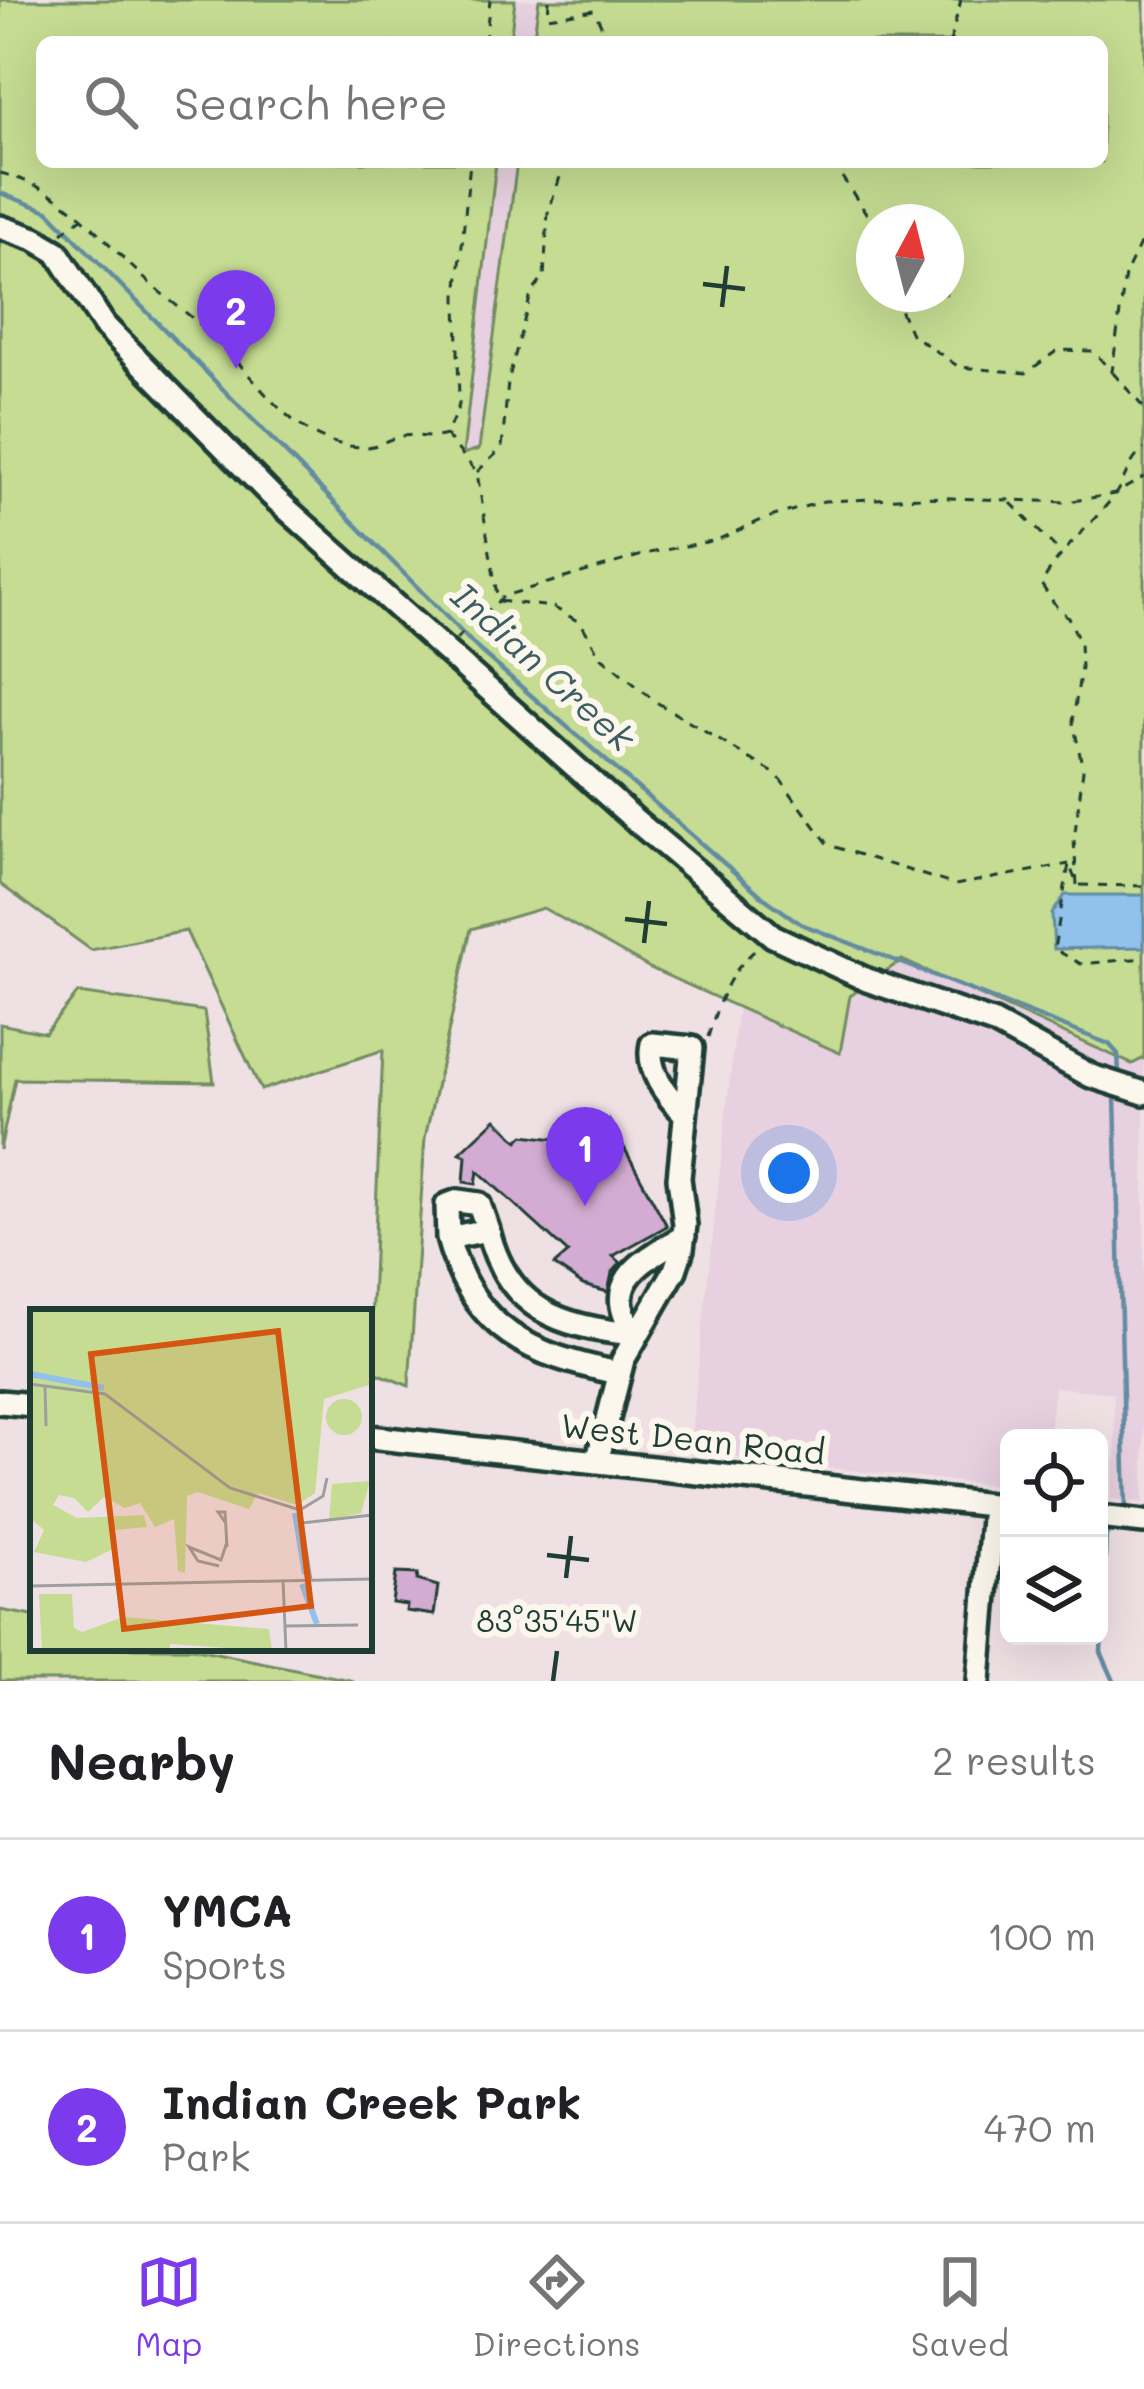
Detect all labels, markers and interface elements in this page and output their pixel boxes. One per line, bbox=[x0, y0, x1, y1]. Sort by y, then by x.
search box bbox=[36, 36, 1108, 168]
icon: search bbox=[78, 69, 144, 135]
text: Search here bbox=[174, 73, 448, 131]
north arrow bbox=[856, 204, 964, 312]
pin: 2 bbox=[197, 270, 275, 369]
water label: Indian Creek bbox=[442, 571, 646, 761]
pin: 1 bbox=[546, 1107, 624, 1206]
your location bbox=[759, 1143, 819, 1203]
inset map bbox=[30, 1309, 372, 1651]
street label: West Dean Road bbox=[559, 1402, 827, 1473]
map controls bbox=[1000, 1429, 1108, 1645]
button: locate bbox=[1000, 1429, 1108, 1537]
button: layers bbox=[1000, 1537, 1108, 1645]
text: 83°35'45"W bbox=[476, 1600, 638, 1640]
text: Nearby bbox=[48, 1726, 235, 1793]
text: 2 results bbox=[932, 1734, 1096, 1785]
text: YMCA bbox=[162, 1880, 293, 1938]
text: 1 bbox=[78, 1909, 96, 1960]
text: 100 m bbox=[987, 1909, 1096, 1960]
text: Sports bbox=[162, 1938, 287, 1989]
text: Indian Creek Park bbox=[162, 2072, 581, 2130]
text: 2 bbox=[76, 2101, 98, 2152]
text: 470 m bbox=[984, 2101, 1096, 2152]
text: Park bbox=[162, 2130, 250, 2181]
tab: Map bbox=[135, 2249, 202, 2364]
tab: Directions bbox=[473, 2249, 640, 2364]
tab: Saved bbox=[911, 2249, 1009, 2364]

